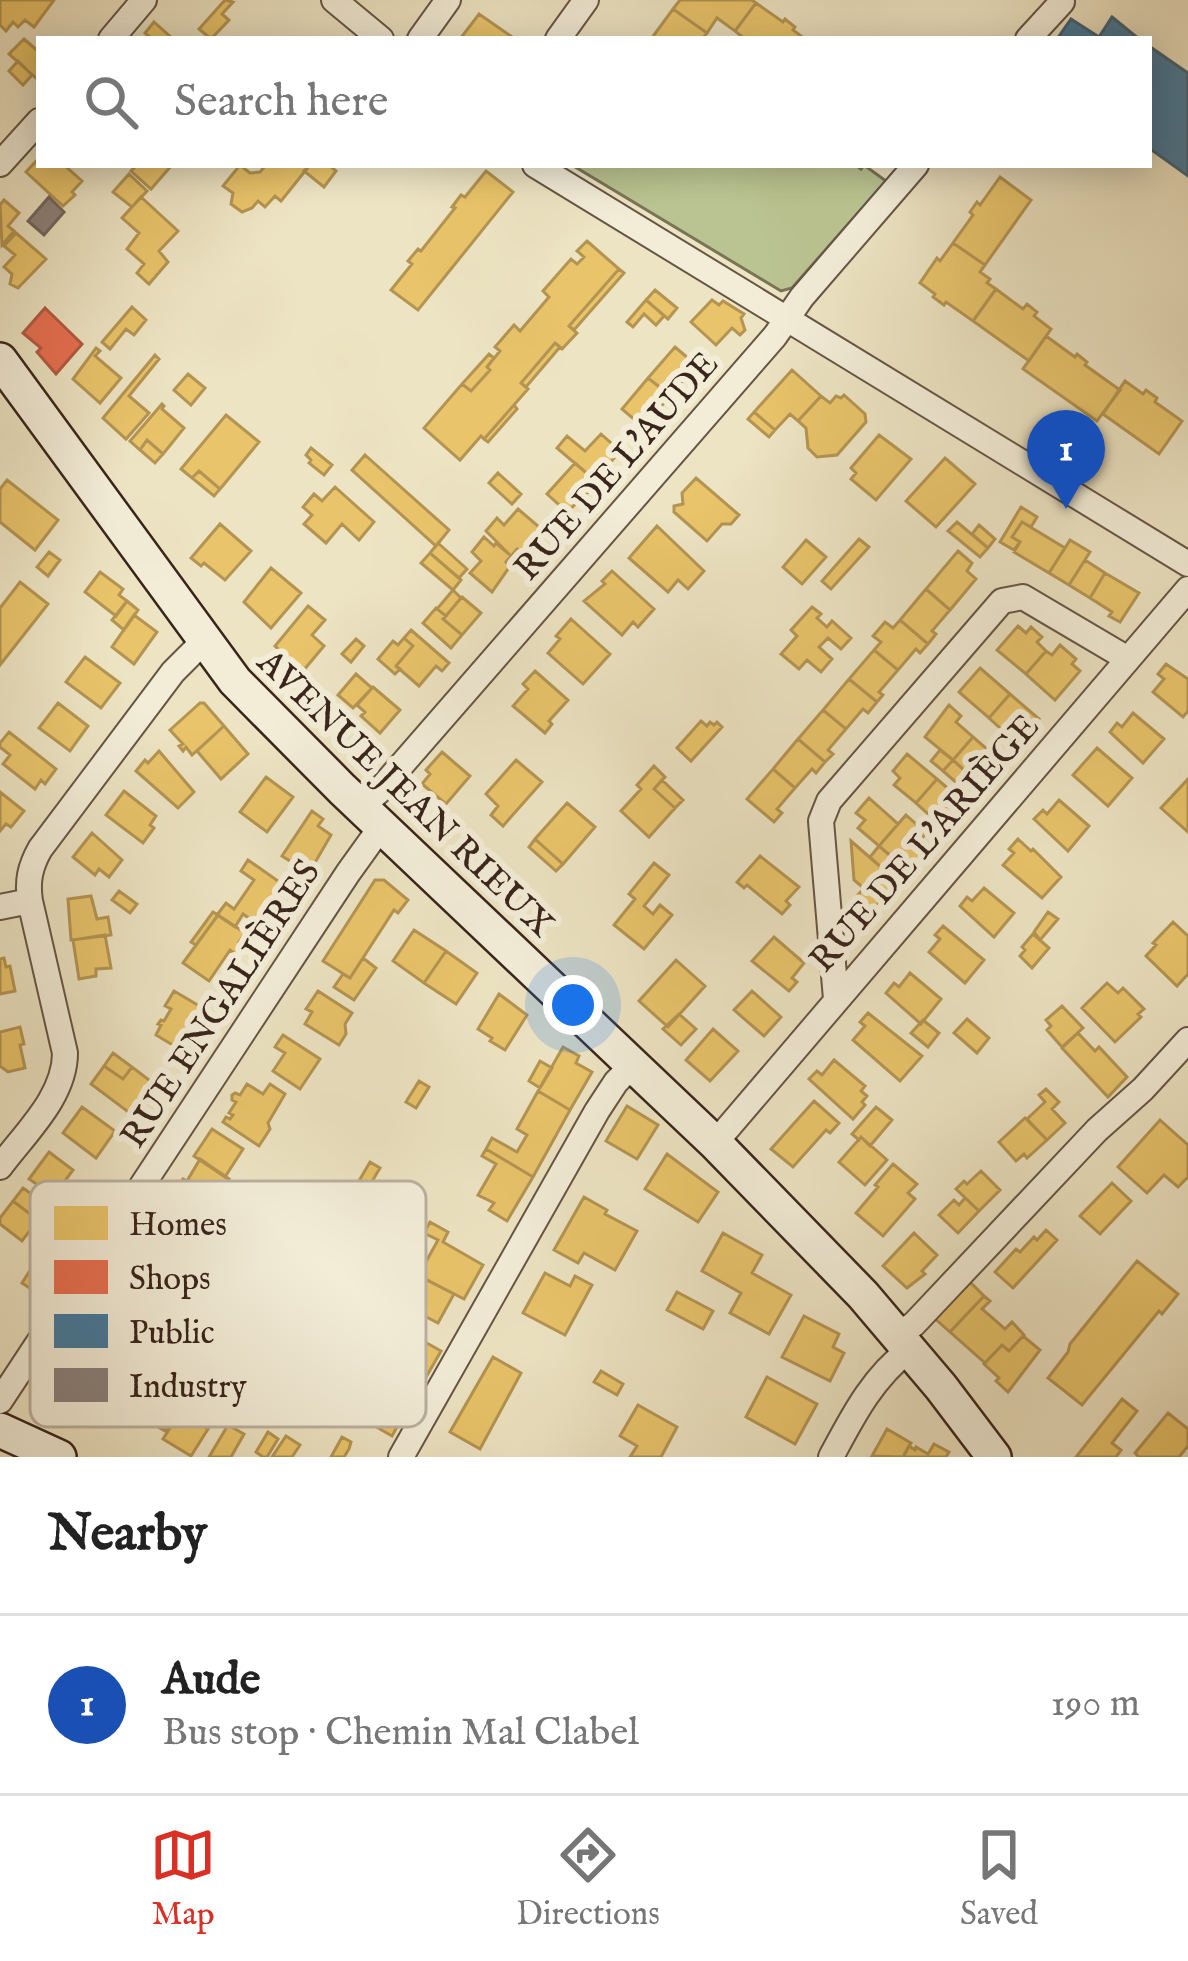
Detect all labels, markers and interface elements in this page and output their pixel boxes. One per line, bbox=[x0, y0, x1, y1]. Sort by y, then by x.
search box bbox=[36, 36, 1152, 168]
icon: search bbox=[78, 69, 144, 135]
text: Search here bbox=[174, 74, 388, 131]
street label: RUE DE L'AUDE bbox=[505, 343, 729, 591]
pin: 1 bbox=[1027, 410, 1105, 509]
street label: AVENUE JEAN RIEUX bbox=[246, 640, 563, 948]
street label: RUE DE L'ARIÈGE bbox=[800, 705, 1050, 983]
street label: RUE ENGALIÈRES bbox=[110, 851, 332, 1157]
your location bbox=[543, 975, 603, 1035]
legend bbox=[30, 1181, 426, 1427]
text: Homes bbox=[129, 1205, 227, 1247]
text: Shops bbox=[129, 1259, 211, 1301]
text: Public bbox=[129, 1313, 215, 1355]
text: Industry bbox=[129, 1367, 248, 1409]
text: Nearby bbox=[48, 1503, 207, 1568]
text: Aude bbox=[162, 1652, 260, 1709]
text: 1 bbox=[80, 1680, 94, 1729]
text: 190 m bbox=[1051, 1680, 1140, 1729]
text: Bus stop · Chemin Mal Clabel bbox=[162, 1709, 639, 1758]
tab: Map bbox=[150, 1822, 216, 1936]
tab: Directions bbox=[516, 1822, 660, 1936]
tab: Saved bbox=[960, 1822, 1038, 1936]

